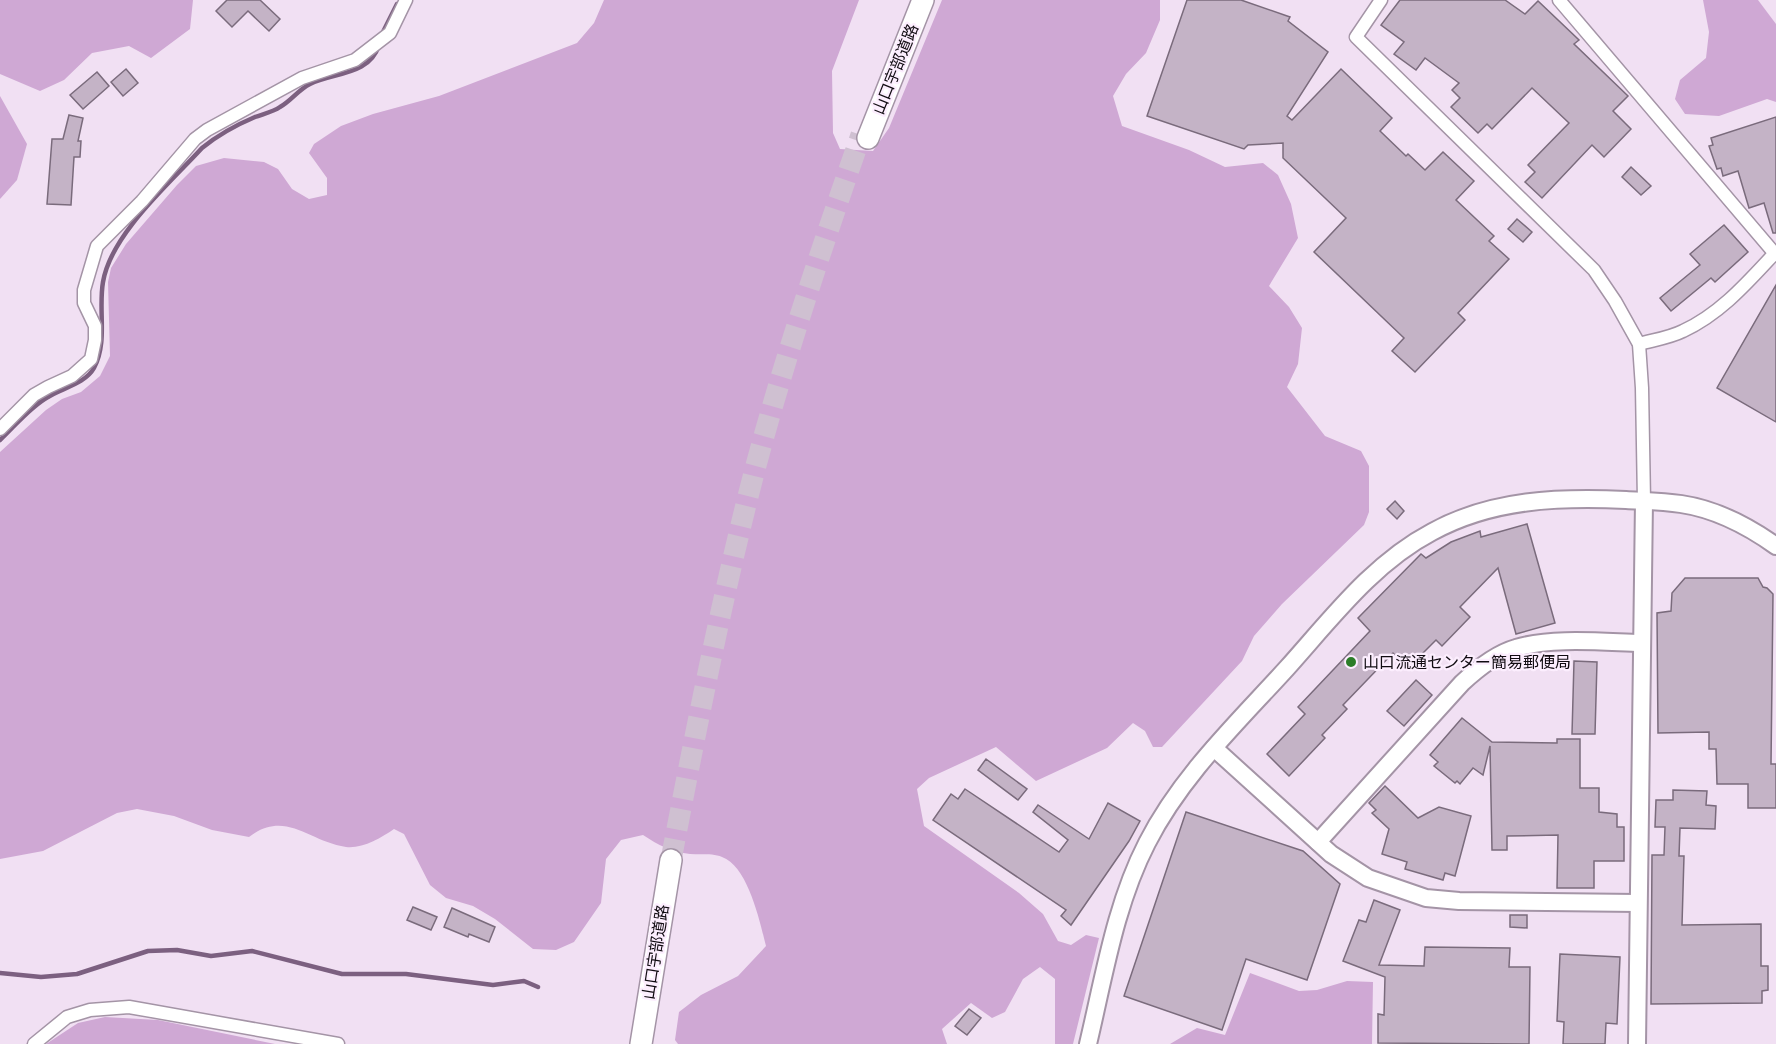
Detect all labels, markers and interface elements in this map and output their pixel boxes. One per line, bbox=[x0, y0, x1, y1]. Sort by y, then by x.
street label: 山口宇部道路 bbox=[868, 21, 922, 117]
place label: 山口流通センター簡易郵便局 bbox=[1363, 652, 1571, 672]
marker: 山口流通センター簡易郵便局 bbox=[1344, 655, 1358, 669]
street label: 山口宇部道路 bbox=[638, 903, 672, 1001]

